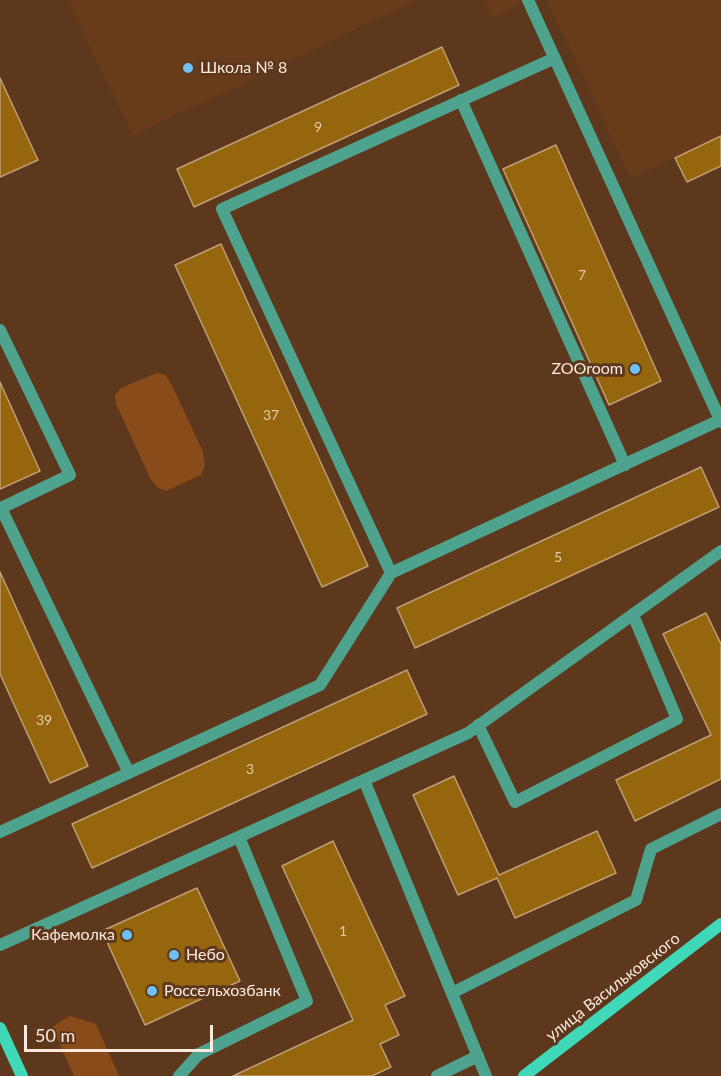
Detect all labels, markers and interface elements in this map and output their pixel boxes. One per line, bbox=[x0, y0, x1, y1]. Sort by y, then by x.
place label: Школа № 8 bbox=[200, 58, 287, 78]
marker: Школа № 8 bbox=[181, 61, 195, 75]
house number: 9 bbox=[314, 119, 322, 135]
house number: 7 bbox=[578, 267, 586, 283]
place label: ZOOroom bbox=[551, 359, 623, 379]
marker: ZOOroom bbox=[628, 362, 642, 376]
house number: 37 bbox=[263, 407, 279, 423]
house number: 5 bbox=[554, 549, 562, 565]
house number: 39 bbox=[36, 712, 52, 728]
house number: 3 bbox=[246, 761, 254, 777]
house number: 1 bbox=[339, 923, 347, 939]
place label: Кафемолка bbox=[31, 925, 115, 945]
marker: Кафемолка bbox=[120, 928, 134, 942]
street label: улица Васильковского bbox=[542, 929, 684, 1045]
place label: Небо bbox=[186, 945, 225, 965]
marker: Небо bbox=[167, 948, 181, 962]
place label: Россельхозбанк bbox=[164, 981, 281, 1001]
marker: Россельхозбанк bbox=[145, 984, 159, 998]
scale bar bbox=[27, 1013, 216, 1051]
text: 50 m bbox=[35, 1024, 75, 1046]

